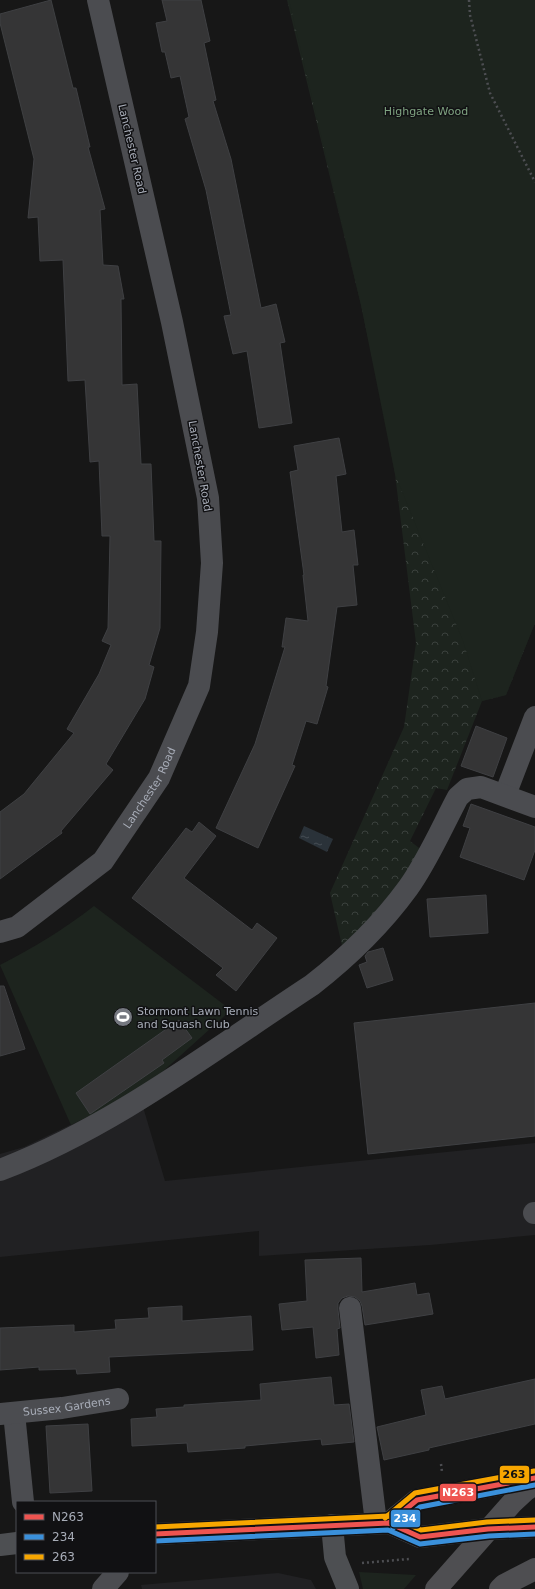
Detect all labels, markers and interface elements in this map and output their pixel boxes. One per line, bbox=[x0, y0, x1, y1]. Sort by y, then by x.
street label: Lanchester Road bbox=[115, 103, 149, 195]
park label: Highgate Wood bbox=[384, 105, 468, 118]
street label: Lanchester Road bbox=[186, 420, 214, 512]
street label: Lanchester Road bbox=[120, 745, 178, 831]
place label: Stormont Lawn Tennis and Squash Club bbox=[137, 1005, 259, 1031]
sports icon: Stormont Lawn Tennis and Squash Club bbox=[112, 1006, 134, 1028]
street label: Sussex Gardens bbox=[22, 1394, 111, 1418]
line badge: 263 bbox=[499, 1465, 530, 1484]
text: 263 bbox=[503, 1468, 525, 1481]
line badge: N263 bbox=[439, 1483, 477, 1502]
text: N263 bbox=[442, 1486, 474, 1499]
legend bbox=[16, 1501, 156, 1573]
line badge: 234 bbox=[390, 1509, 421, 1528]
text: N263 bbox=[52, 1510, 84, 1524]
text: 234 bbox=[394, 1512, 417, 1525]
text: 234 bbox=[52, 1530, 75, 1544]
text: 263 bbox=[52, 1550, 75, 1564]

